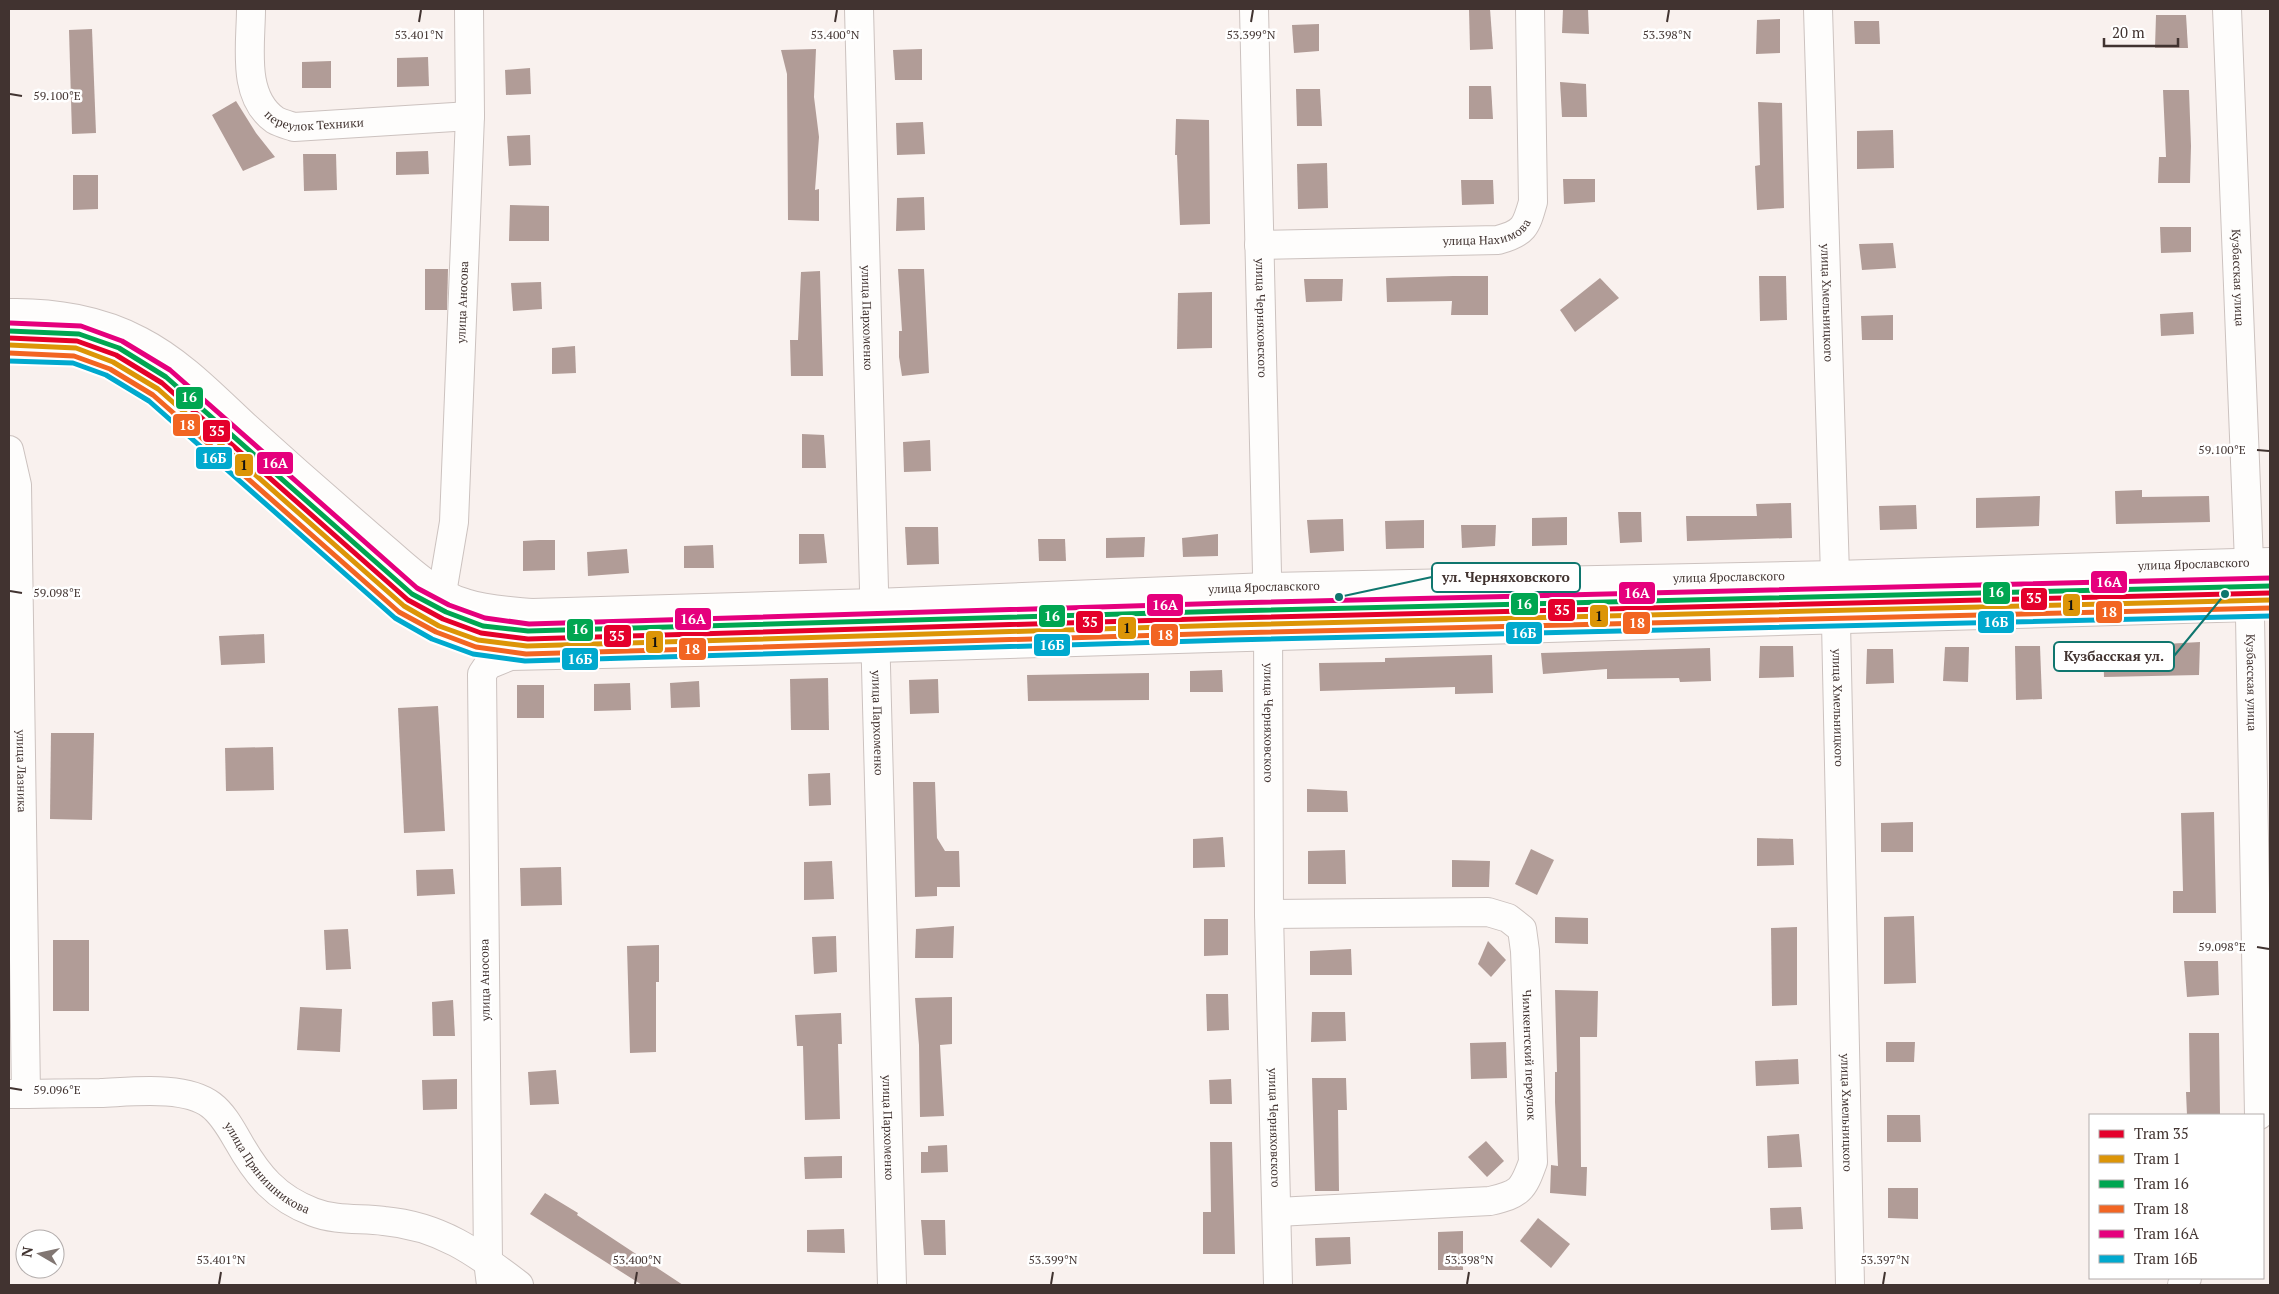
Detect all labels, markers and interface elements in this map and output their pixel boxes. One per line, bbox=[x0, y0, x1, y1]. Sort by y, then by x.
scale bar bbox=[2104, 15, 2178, 47]
text: 20 m bbox=[2112, 22, 2145, 42]
text: 53.401°N bbox=[394, 27, 444, 42]
text: 53.400°N bbox=[810, 27, 860, 42]
text: 53.399°N bbox=[1226, 27, 1276, 42]
text: 53.398°N bbox=[1642, 27, 1692, 42]
text: 59.100°E bbox=[33, 88, 81, 103]
street label: переулок Техники bbox=[261, 107, 364, 134]
street label: улица Нахимова bbox=[1442, 216, 1534, 248]
street label: Кузбасская улица bbox=[2229, 229, 2248, 327]
street label: улица Хмельницкого bbox=[1818, 243, 1837, 363]
street label: улица Черняховского bbox=[1253, 257, 1270, 378]
street label: улица Аносова bbox=[453, 261, 471, 345]
street label: улица Пархоменко bbox=[859, 264, 876, 371]
line badge: 16 bbox=[175, 386, 204, 410]
text: 16 bbox=[181, 387, 197, 406]
line badge: 18 bbox=[172, 413, 201, 437]
text: 18 bbox=[179, 415, 195, 434]
line badge: 35 bbox=[202, 419, 231, 443]
text: 35 bbox=[209, 421, 225, 440]
text: 59.100°E bbox=[2198, 442, 2246, 457]
line badge: 16Б bbox=[195, 446, 233, 470]
text: 16Б bbox=[202, 448, 226, 467]
line badge: 16А bbox=[256, 451, 294, 475]
line badge: 1 bbox=[234, 453, 254, 477]
text: 16А bbox=[262, 453, 289, 472]
text: 1 bbox=[240, 455, 248, 474]
street label: улица Ярославского bbox=[2137, 555, 2250, 573]
callout: ул. Черняховского bbox=[1432, 563, 1580, 592]
text: ул. Черняховского bbox=[1441, 567, 1570, 586]
street label: улица Ярославского bbox=[1672, 568, 1785, 585]
line badge: 16А bbox=[2090, 570, 2128, 594]
text: 16А bbox=[2096, 572, 2123, 591]
street label: улица Ярославского bbox=[1207, 578, 1320, 596]
line badge: 16А bbox=[1618, 581, 1656, 605]
line badge: 16 bbox=[1982, 581, 2011, 605]
text: 16 bbox=[1988, 582, 2004, 601]
text: 16А bbox=[1624, 583, 1651, 602]
text: 59.098°E bbox=[33, 585, 81, 600]
line badge: 35 bbox=[2020, 587, 2048, 611]
text: 35 bbox=[2026, 588, 2042, 607]
line badge: 16 bbox=[1510, 592, 1539, 616]
line badge: 16А bbox=[1146, 593, 1184, 617]
line badge: 1 bbox=[2062, 593, 2081, 617]
text: 16 bbox=[1516, 594, 1532, 613]
text: 16А bbox=[1152, 595, 1179, 614]
text: 1 bbox=[2067, 595, 2075, 614]
line badge: 35 bbox=[1547, 598, 1576, 622]
text: 35 bbox=[1554, 600, 1570, 619]
line badge: 18 bbox=[2095, 600, 2123, 624]
text: 18 bbox=[2101, 602, 2117, 621]
line badge: 16 bbox=[1038, 604, 1066, 628]
line badge: 1 bbox=[1589, 604, 1609, 628]
text: 16 bbox=[1044, 606, 1060, 625]
text: 1 bbox=[1595, 606, 1603, 625]
line badge: 16А bbox=[674, 607, 712, 631]
text: 16А bbox=[680, 609, 707, 628]
line badge: 35 bbox=[1075, 610, 1104, 634]
line badge: 16Б bbox=[1977, 610, 2015, 634]
line badge: 18 bbox=[1622, 611, 1651, 635]
text: 35 bbox=[1082, 612, 1098, 631]
text: 16Б bbox=[1984, 612, 2008, 631]
text: 18 bbox=[1629, 613, 1645, 632]
line badge: 1 bbox=[1117, 616, 1137, 640]
line badge: 16 bbox=[566, 618, 594, 642]
text: 1 bbox=[1123, 618, 1131, 637]
text: 16 bbox=[572, 619, 588, 638]
line badge: 16Б bbox=[1505, 621, 1543, 645]
line badge: 18 bbox=[1150, 623, 1179, 647]
text: 16Б bbox=[1512, 623, 1536, 642]
line badge: 35 bbox=[603, 624, 632, 648]
text: 18 bbox=[1157, 625, 1173, 644]
text: 35 bbox=[609, 626, 625, 645]
line badge: 1 bbox=[645, 630, 664, 654]
text: 1 bbox=[651, 632, 659, 651]
line badge: 16Б bbox=[1033, 633, 1071, 657]
street label: Кузбасская улица bbox=[2243, 634, 2260, 731]
text: 16Б bbox=[1040, 635, 1064, 654]
line badge: 18 bbox=[678, 637, 707, 661]
text: 18 bbox=[684, 639, 700, 658]
callout: Кузбасская ул. bbox=[2054, 642, 2174, 671]
text: Кузбасская ул. bbox=[2064, 646, 2164, 665]
line badge: 16Б bbox=[561, 647, 599, 671]
street label: улица Хмельницкого bbox=[1830, 647, 1847, 767]
text: 16Б bbox=[568, 649, 592, 668]
street label: улица Черняховского bbox=[1261, 662, 1277, 783]
street label: улица Пархоменко bbox=[869, 669, 887, 776]
street label: улица Лазника bbox=[14, 728, 30, 813]
street label: улица Аносова bbox=[476, 939, 493, 1022]
text: 59.098°E bbox=[2198, 939, 2246, 954]
street label: Чимкентский переулок bbox=[1519, 989, 1539, 1121]
street label: улица Хмельницкого bbox=[1838, 1052, 1856, 1172]
street label: улица Черняховского bbox=[1266, 1067, 1284, 1188]
street label: улица Пархоменко bbox=[880, 1074, 897, 1181]
text: 59.096°E bbox=[33, 1082, 81, 1097]
legend bbox=[2089, 1114, 2264, 1279]
street label: улица Прянишникова bbox=[221, 1118, 312, 1217]
text: Tram 35 bbox=[2134, 1123, 2189, 1143]
text: Tram 1 bbox=[2134, 1148, 2181, 1168]
text: Tram 16 bbox=[2134, 1173, 2189, 1193]
text: Tram 18 bbox=[2134, 1198, 2189, 1218]
text: Tram 16А bbox=[2134, 1223, 2200, 1243]
north arrow bbox=[15, 1229, 65, 1279]
text: N bbox=[16, 1245, 37, 1259]
text: Tram 16Б bbox=[2134, 1248, 2198, 1268]
text: 53.401°N bbox=[196, 1252, 246, 1267]
text: 53.400°N bbox=[612, 1252, 662, 1267]
text: 53.399°N bbox=[1028, 1252, 1078, 1267]
text: 53.398°N bbox=[1444, 1252, 1494, 1267]
text: 53.397°N bbox=[1860, 1252, 1910, 1267]

